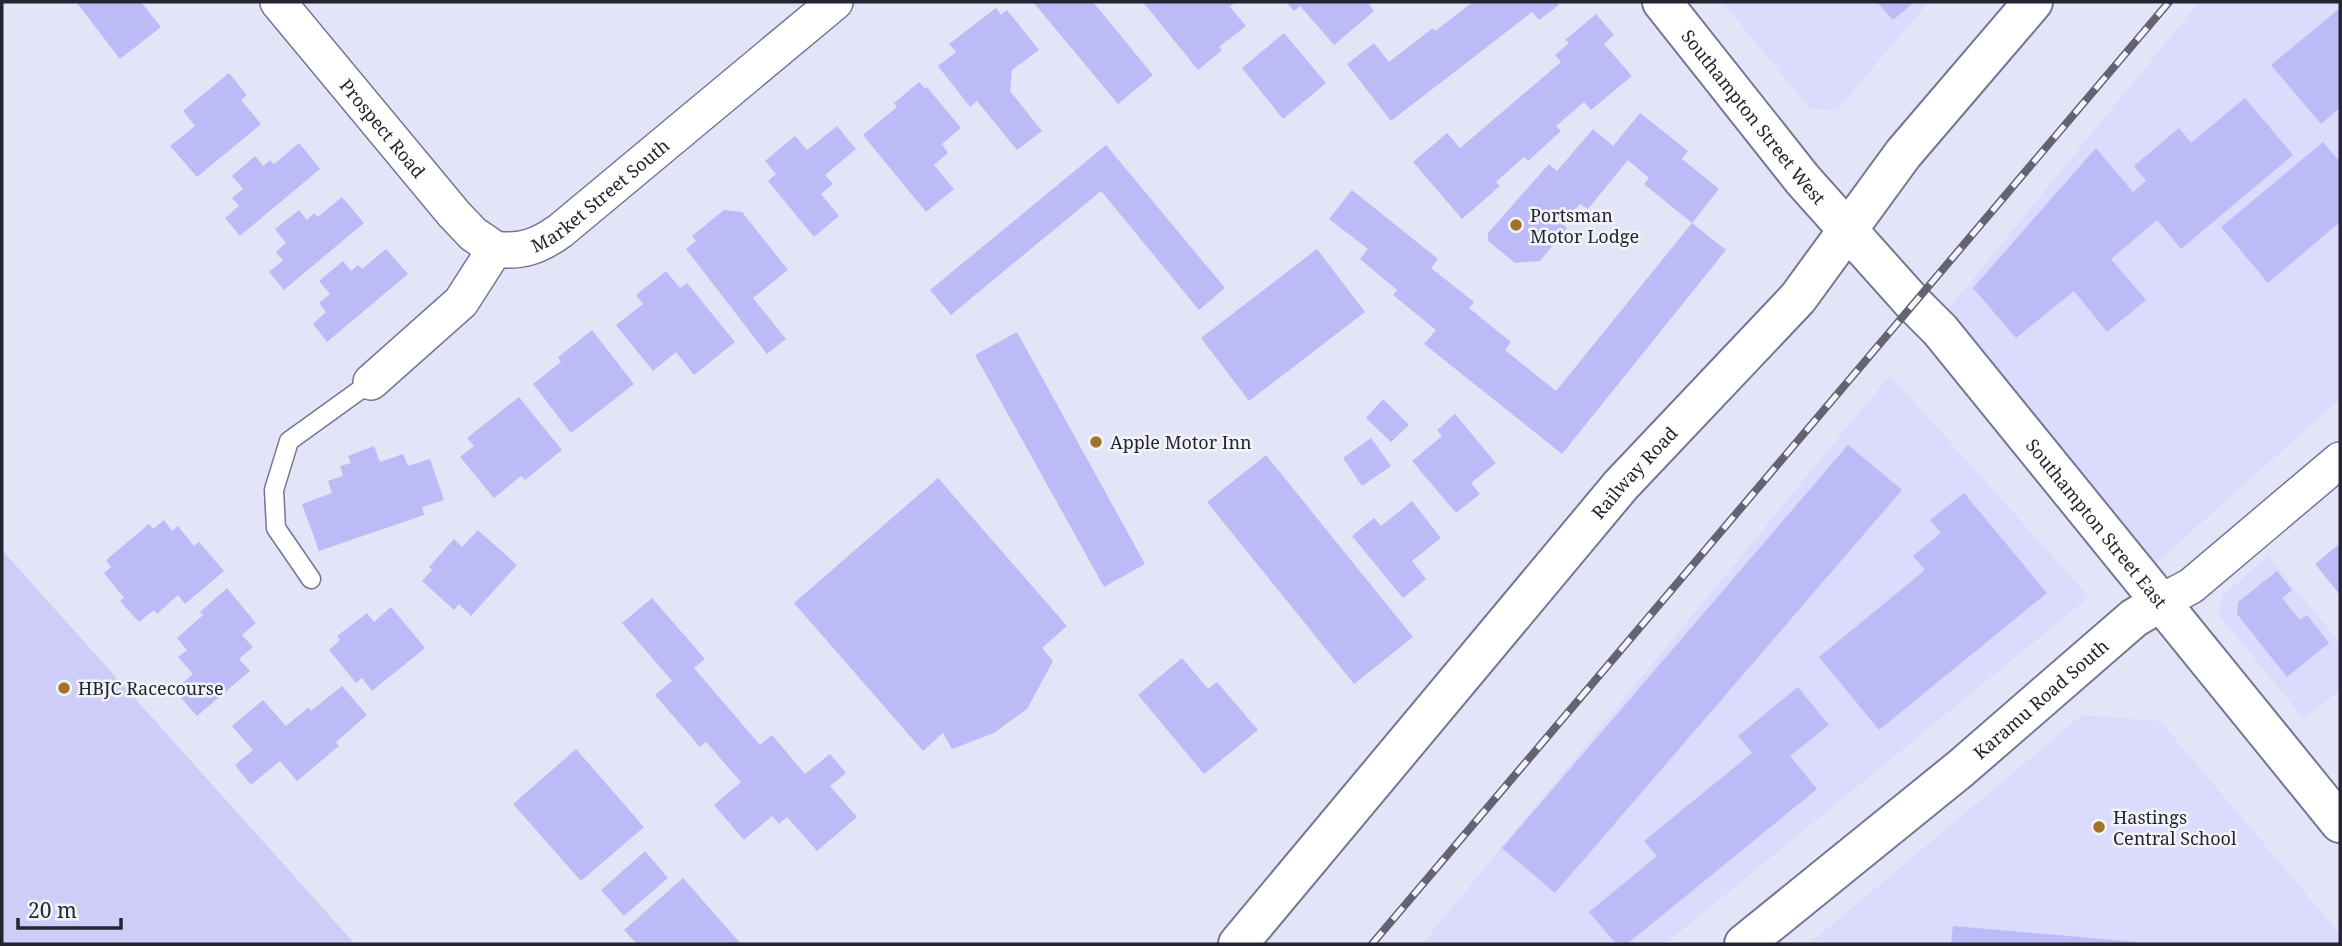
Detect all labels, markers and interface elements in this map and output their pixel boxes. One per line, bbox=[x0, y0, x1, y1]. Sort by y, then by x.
street label: Southampton Street West bbox=[1676, 25, 1831, 209]
street label: Prospect Road bbox=[335, 74, 431, 183]
street label: Market Street South bbox=[527, 133, 674, 258]
place label: Portsman Motor Lodge bbox=[1530, 203, 1639, 248]
marker: Portsman Motor Lodge bbox=[1508, 217, 1524, 233]
street label: Railway Road bbox=[1586, 421, 1682, 524]
place label: Apple Motor Inn bbox=[1110, 430, 1252, 454]
street label: Southampton Street East bbox=[2021, 433, 2173, 613]
marker: Apple Motor Inn bbox=[1088, 434, 1104, 450]
street label: Karamu Road South bbox=[1968, 634, 2114, 764]
place label: HBJC Racecourse bbox=[78, 676, 224, 700]
marker: HBJC Racecourse bbox=[56, 680, 72, 696]
place label: Hastings Central School bbox=[2113, 805, 2237, 850]
marker: Hastings Central School bbox=[2091, 819, 2107, 835]
scale bar bbox=[18, 886, 121, 930]
text: 20 m bbox=[28, 896, 77, 924]

